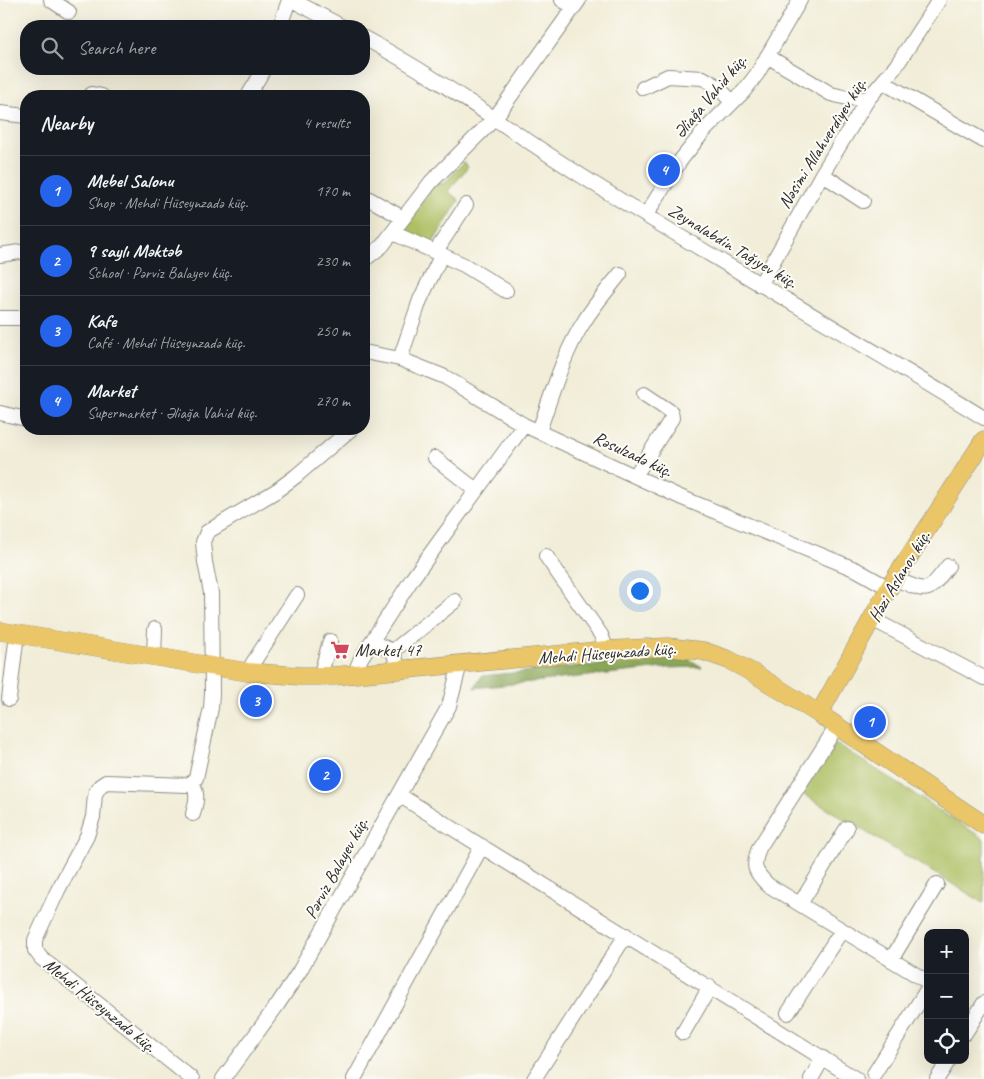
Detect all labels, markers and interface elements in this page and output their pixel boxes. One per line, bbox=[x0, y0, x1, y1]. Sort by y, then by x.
search box bbox=[20, 20, 370, 75]
icon: search bbox=[38, 34, 66, 62]
text: Search here bbox=[78, 36, 155, 60]
street label: Əliağa Vahid küç. bbox=[669, 49, 752, 142]
street label: Nəsimi Allahverdiyev küç. bbox=[773, 73, 871, 212]
text: Nearby bbox=[40, 110, 93, 136]
text: 4 results bbox=[303, 113, 350, 133]
pin: 4 bbox=[648, 151, 680, 189]
text: Mebel Salonu bbox=[87, 169, 173, 193]
text: 1 bbox=[52, 181, 60, 201]
text: 170 m bbox=[316, 181, 350, 201]
text: Shop · Mehdi Hüseynzadə küç. bbox=[87, 193, 248, 213]
street label: Zeynalabdin Tağıyev küç. bbox=[665, 199, 802, 293]
text: 9 saylı Məktəb bbox=[87, 239, 181, 263]
text: 2 bbox=[52, 251, 60, 271]
text: 230 m bbox=[316, 251, 350, 271]
text: School · Pərviz Balayev küç. bbox=[87, 263, 232, 283]
text: Kafe bbox=[87, 309, 116, 333]
text: 3 bbox=[52, 321, 60, 341]
text: 250 m bbox=[316, 321, 350, 341]
text: Café · Mehdi Hüseynzadə küç. bbox=[87, 333, 245, 353]
text: Market bbox=[87, 379, 136, 403]
text: 4 bbox=[52, 391, 60, 411]
text: 270 m bbox=[316, 391, 350, 411]
text: Supermarket · Əliağa Vahid küç. bbox=[87, 403, 257, 423]
street label: Rəsulzadə küç. bbox=[590, 426, 676, 482]
street label: Həzi Aslanov küç. bbox=[863, 526, 935, 626]
your location bbox=[627, 578, 653, 604]
street label: Mehdi Hüseynzadə küç. bbox=[537, 637, 677, 669]
supermarket icon: Market 47 bbox=[329, 639, 351, 661]
place label: Market 47 bbox=[355, 639, 422, 661]
pin: 3 bbox=[240, 682, 272, 720]
pin: 1 bbox=[854, 703, 886, 741]
pin: 2 bbox=[309, 756, 341, 794]
street label: Pərviz Balayev küç. bbox=[299, 813, 373, 923]
map controls bbox=[924, 929, 969, 1064]
button: + bbox=[924, 929, 969, 974]
street label: Mehdi Hüseynzadə küç. bbox=[39, 953, 161, 1057]
button: − bbox=[924, 974, 969, 1019]
button: locate bbox=[924, 1019, 969, 1064]

